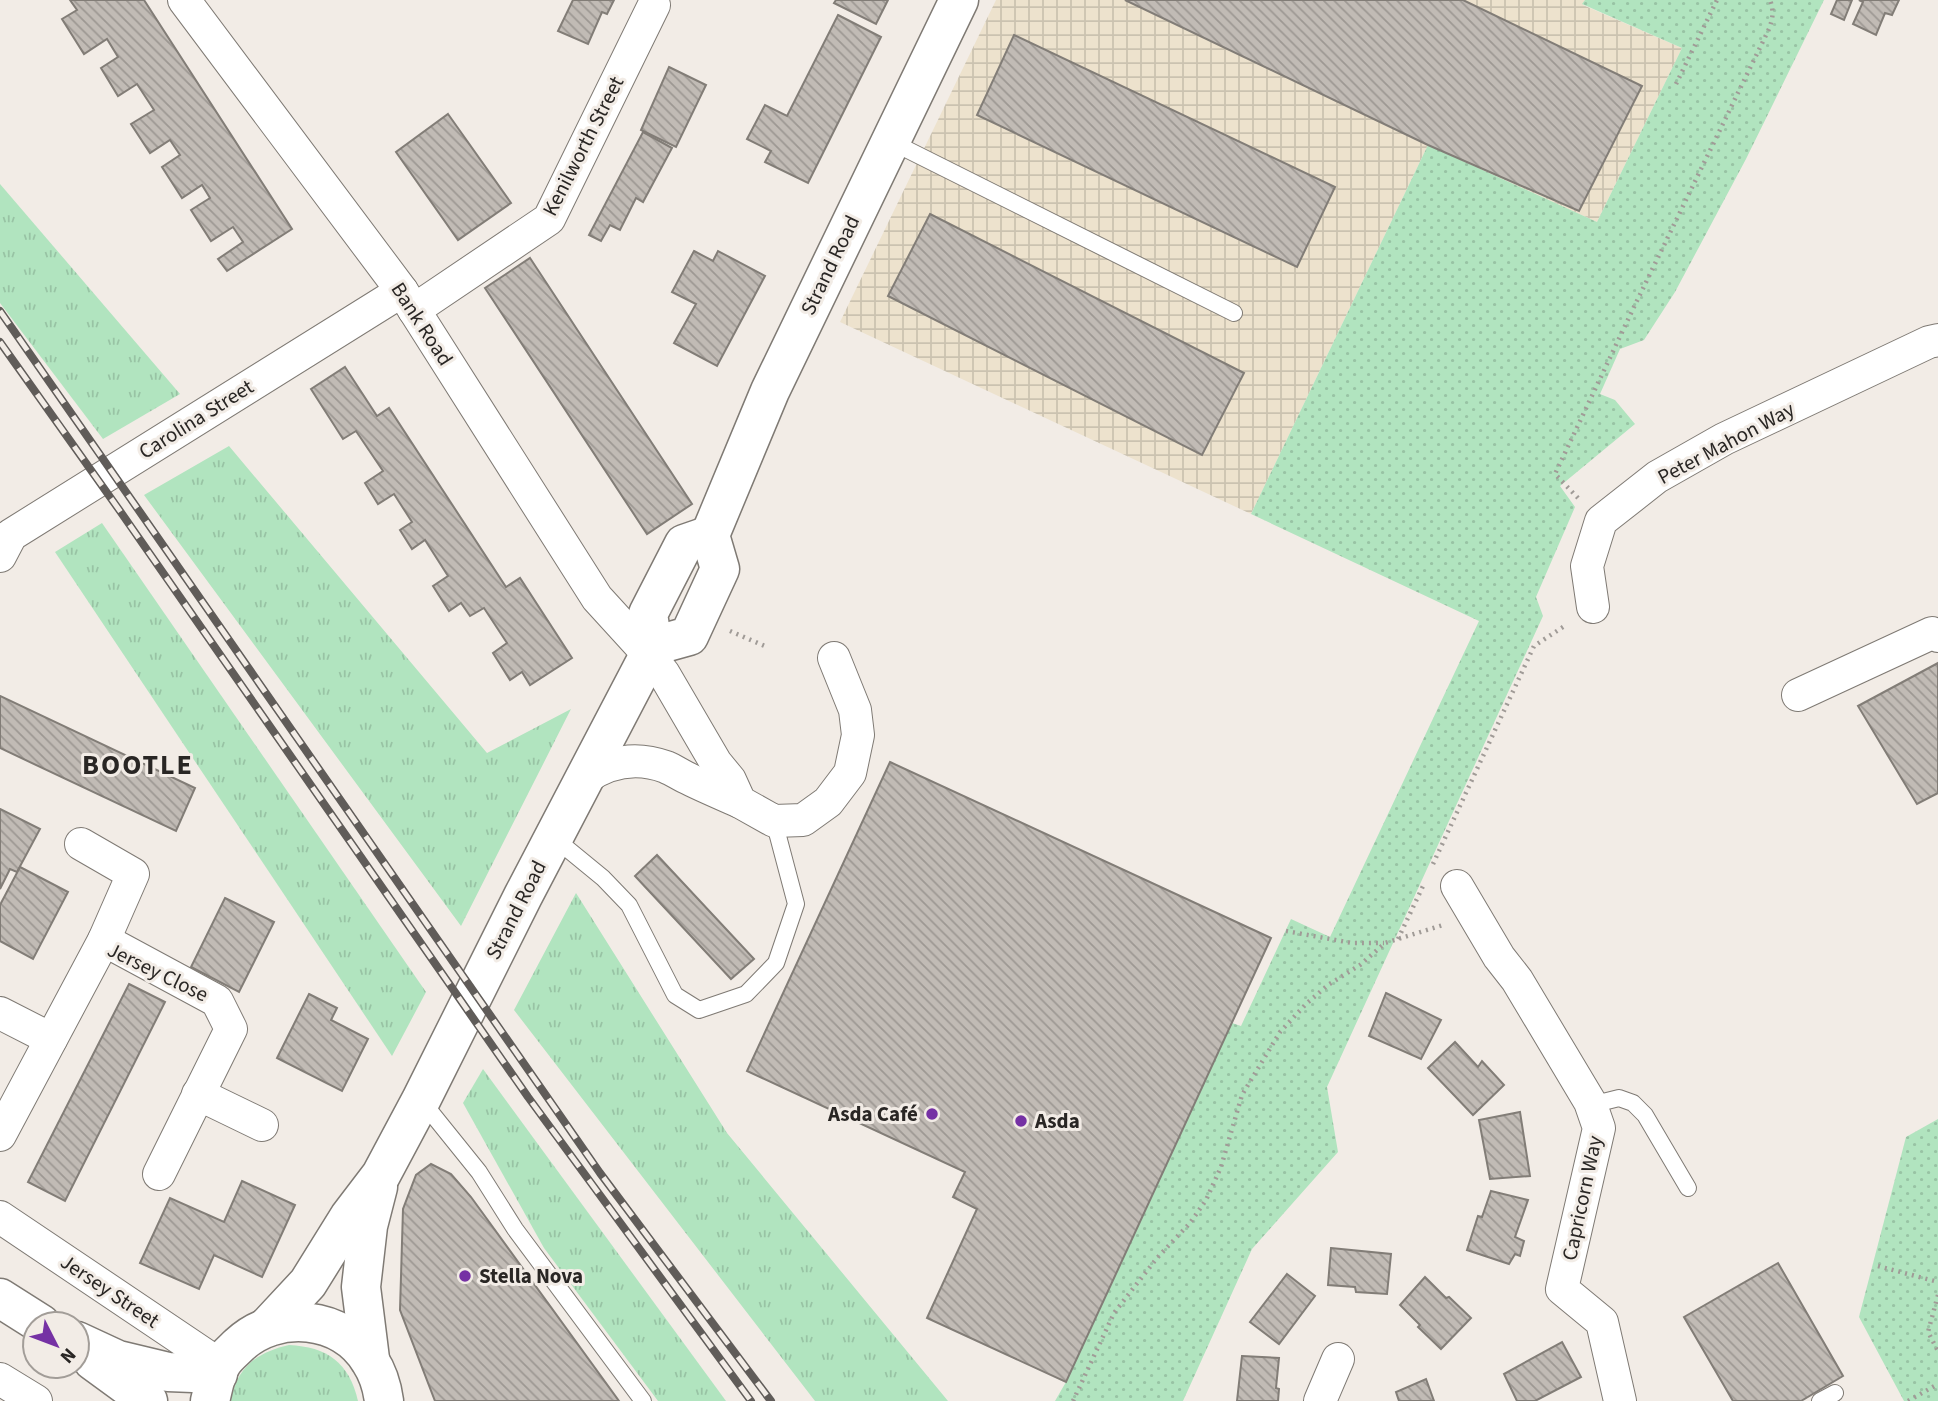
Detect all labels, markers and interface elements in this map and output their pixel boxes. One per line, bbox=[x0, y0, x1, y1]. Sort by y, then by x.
street label: Kenilworth Street bbox=[535, 71, 631, 221]
street label: Strand Road bbox=[793, 210, 867, 320]
street label: Bank Road bbox=[384, 276, 460, 372]
street label: Carolina Street bbox=[133, 372, 259, 466]
street label: Peter Mahon Way bbox=[1652, 394, 1800, 492]
district label: BOOTLE bbox=[82, 745, 194, 785]
street label: Strand Road bbox=[478, 855, 554, 965]
street label: Jersey Close bbox=[102, 935, 214, 1009]
place label: Asda Café bbox=[827, 1099, 918, 1129]
marker: Asda Café bbox=[924, 1106, 940, 1122]
place label: Asda bbox=[1034, 1106, 1080, 1136]
marker: Asda bbox=[1013, 1113, 1029, 1129]
street label: Capricorn Way bbox=[1554, 1133, 1610, 1263]
street label: Jersey Street bbox=[55, 1247, 165, 1335]
place label: Stella Nova bbox=[479, 1261, 583, 1291]
marker: Stella Nova bbox=[457, 1268, 473, 1284]
north arrow bbox=[21, 1310, 91, 1380]
text: N bbox=[53, 1342, 82, 1369]

